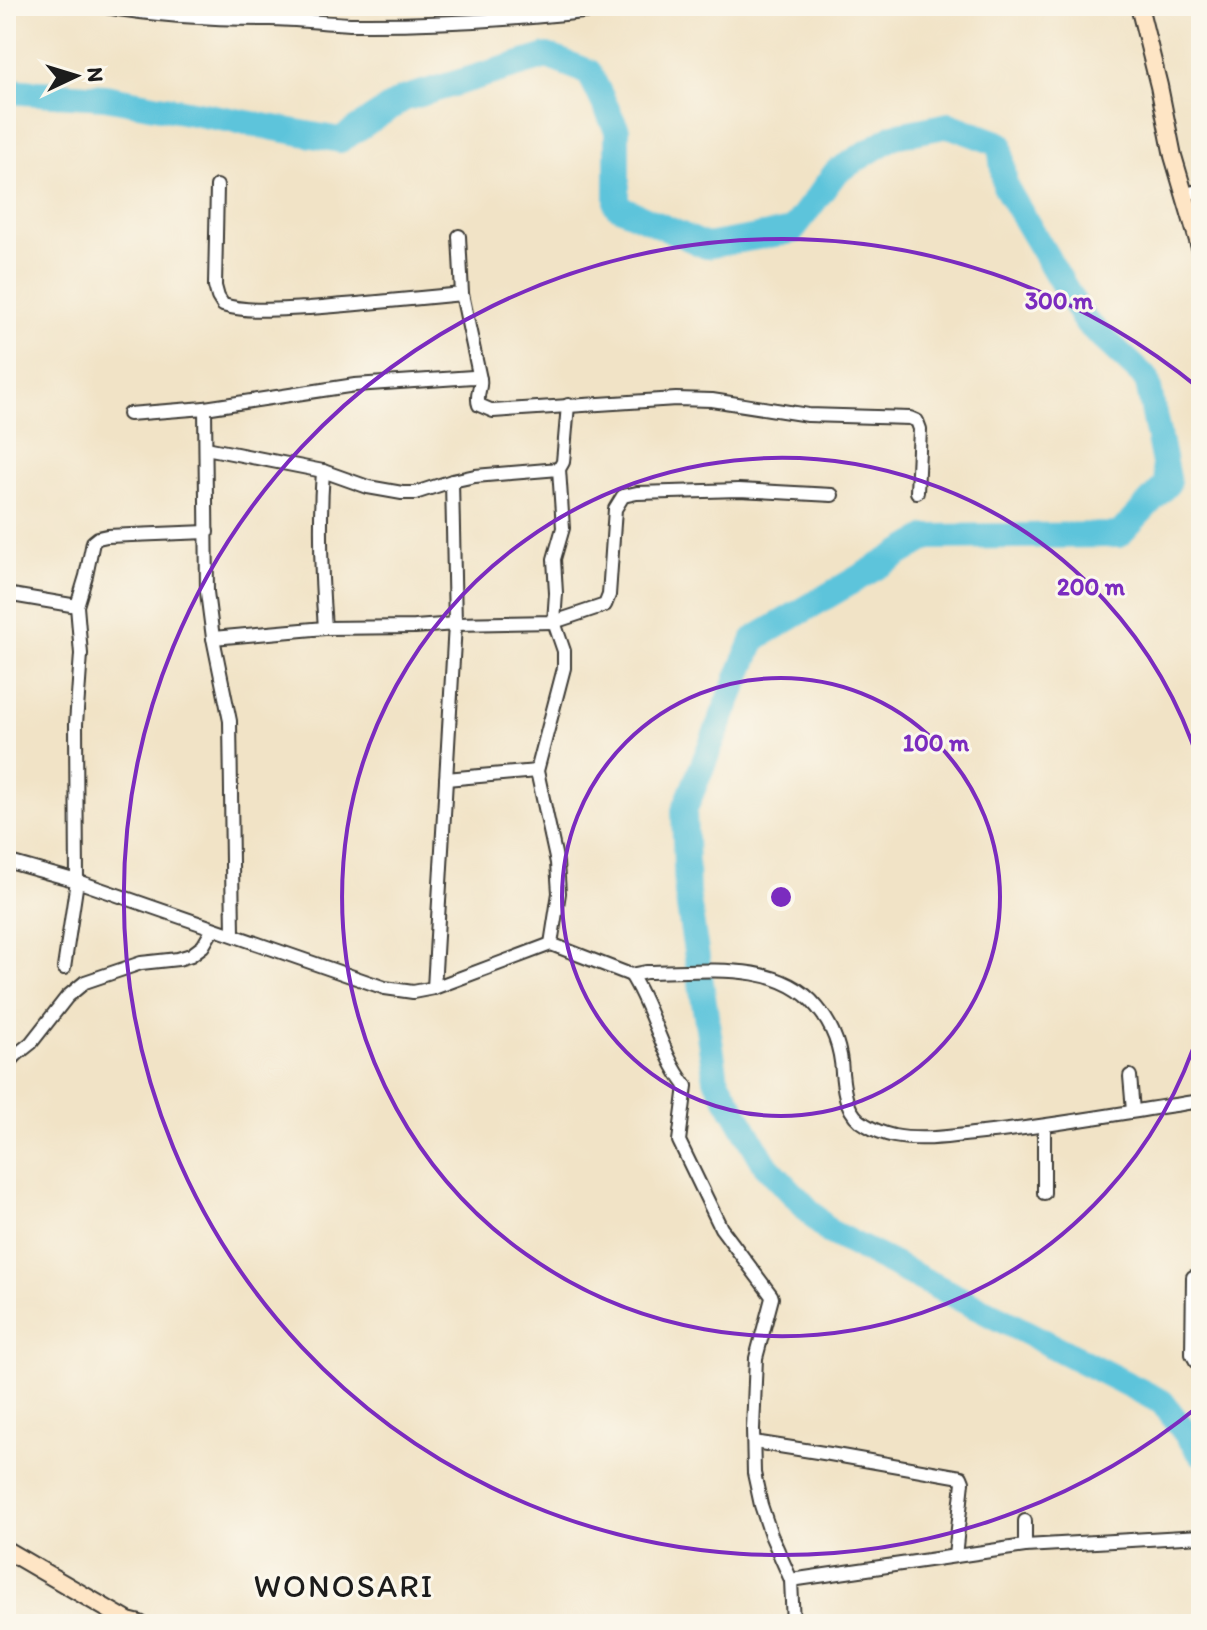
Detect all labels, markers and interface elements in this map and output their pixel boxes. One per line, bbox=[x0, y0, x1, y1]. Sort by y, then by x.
north arrow bbox=[36, 36, 116, 116]
text: N bbox=[81, 66, 109, 83]
text: 300 m bbox=[1025, 286, 1094, 315]
text: 200 m bbox=[1057, 572, 1126, 601]
text: 100 m bbox=[903, 728, 970, 757]
centre of rings bbox=[767, 883, 795, 911]
district label: WONOSARI bbox=[254, 1567, 434, 1605]

